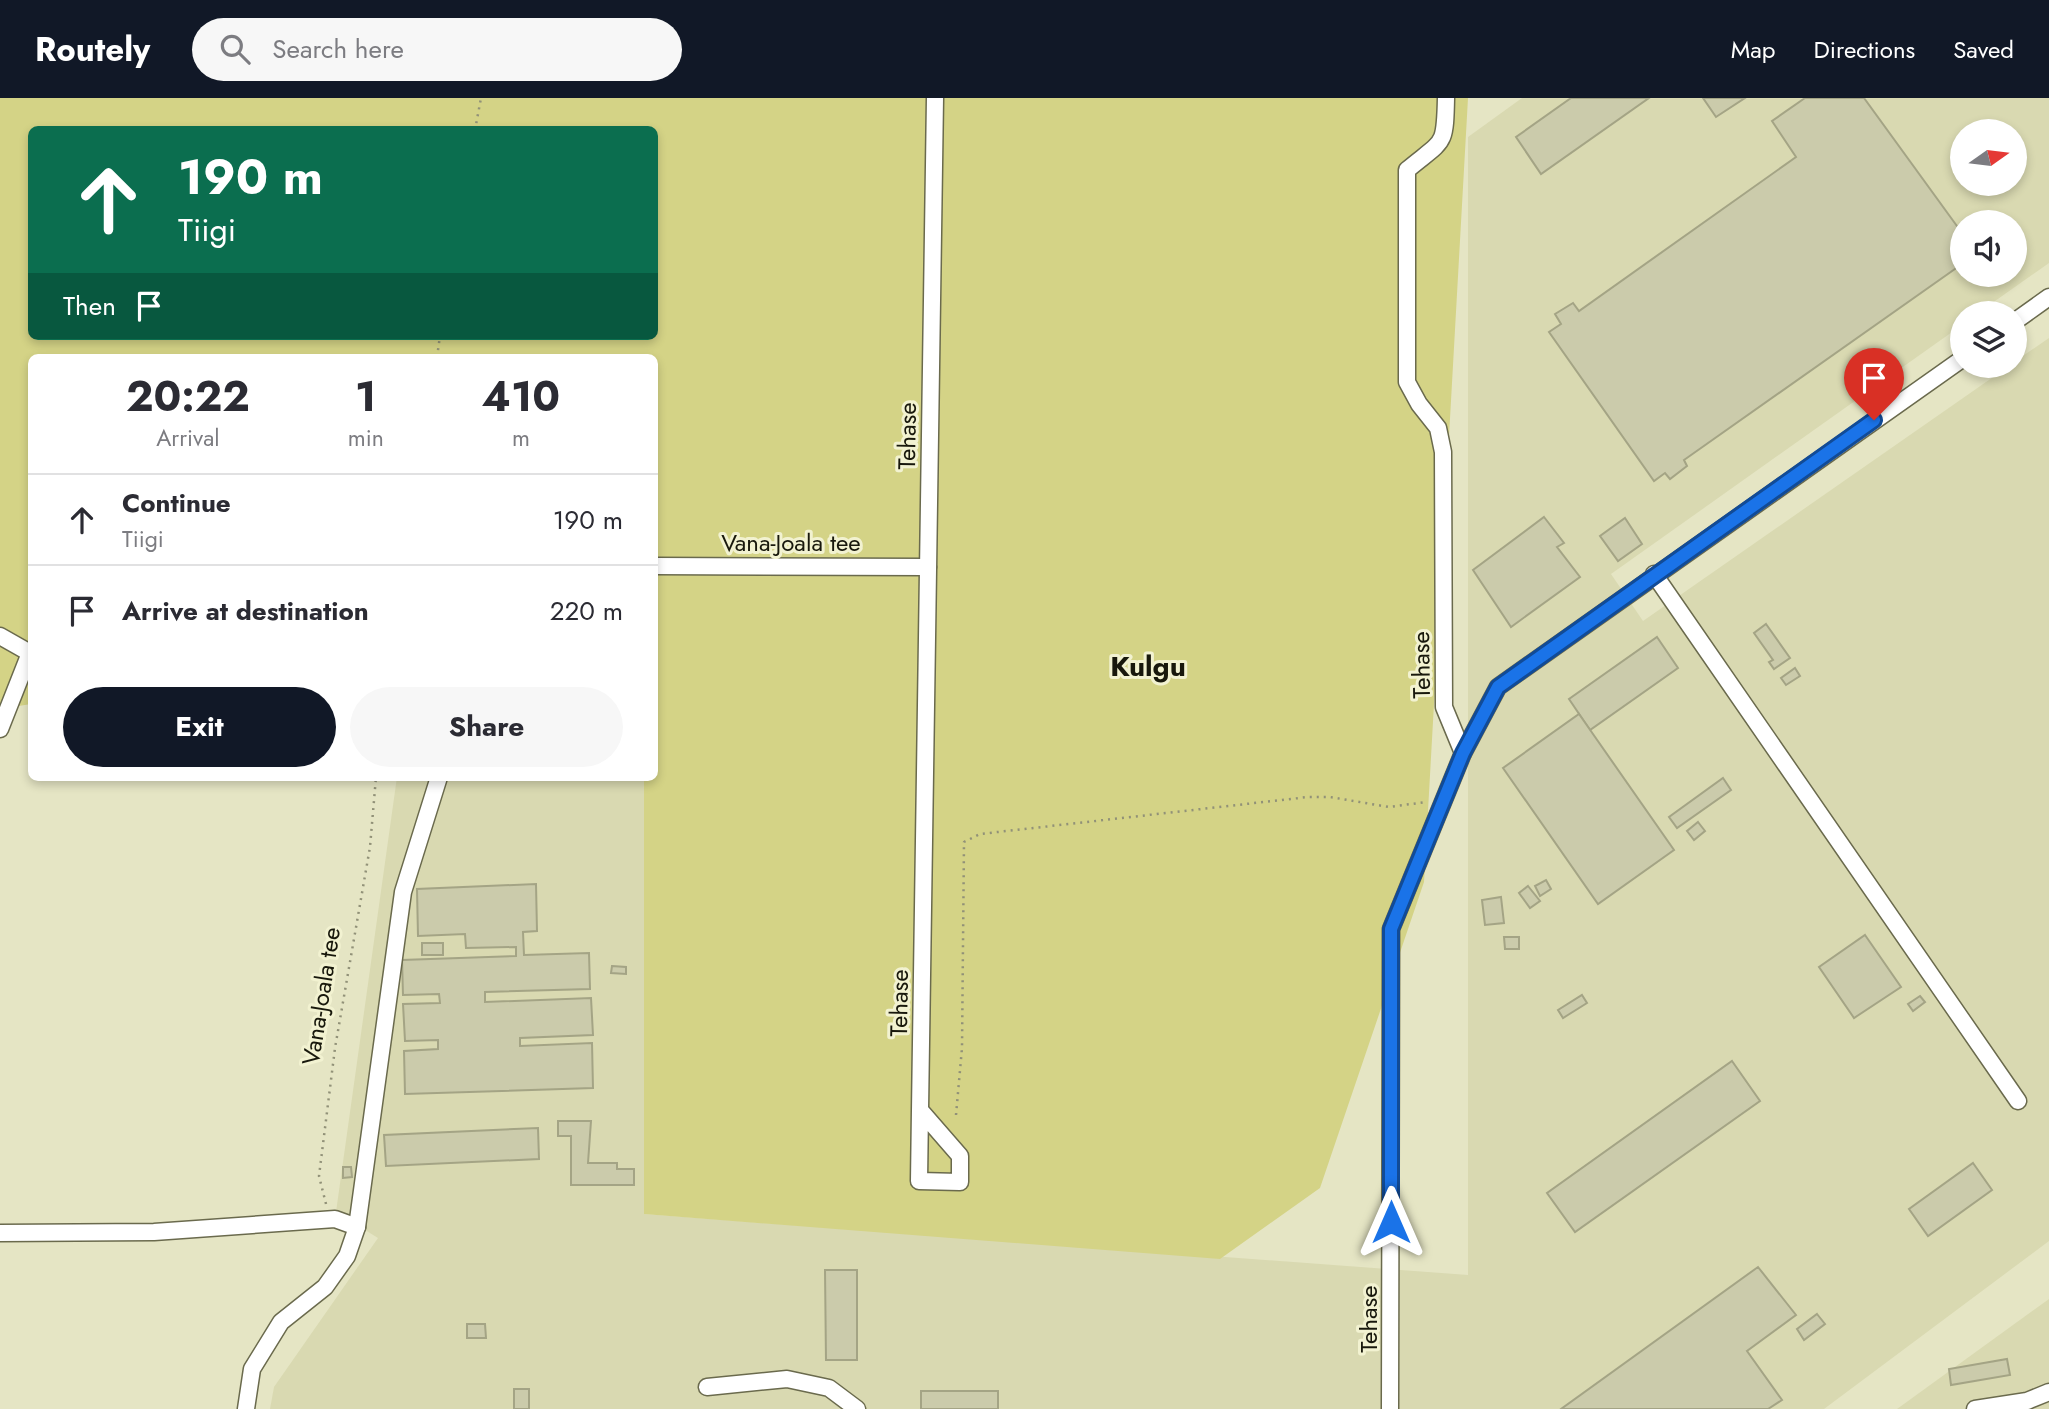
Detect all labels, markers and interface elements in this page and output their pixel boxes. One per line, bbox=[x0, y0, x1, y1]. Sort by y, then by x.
search box bbox=[192, 18, 682, 81]
text: Routely bbox=[35, 26, 150, 73]
icon: search bbox=[216, 30, 254, 68]
text: Search here bbox=[272, 30, 404, 68]
text: Map bbox=[1731, 32, 1776, 67]
text: Directions bbox=[1814, 32, 1915, 67]
text: Saved bbox=[1953, 32, 2014, 67]
north arrow bbox=[1950, 119, 2026, 196]
map controls bbox=[1950, 119, 2027, 378]
text: 190 m bbox=[178, 142, 323, 212]
icon: ahead bbox=[63, 154, 154, 245]
text: Tiigi bbox=[178, 207, 236, 253]
button: sound bbox=[1950, 210, 2027, 287]
text: Then bbox=[63, 287, 116, 325]
icon: arrive bbox=[130, 287, 168, 325]
button: layers bbox=[1950, 301, 2027, 378]
pin bbox=[1844, 348, 1904, 420]
icon: arrive bbox=[1855, 359, 1893, 397]
text: 20:22 bbox=[126, 366, 250, 427]
text: 1 bbox=[355, 366, 376, 427]
text: 410 bbox=[482, 366, 560, 427]
street label: Tehase bbox=[889, 402, 925, 470]
text: Arrival bbox=[156, 421, 220, 455]
text: min bbox=[348, 421, 384, 455]
text: m bbox=[512, 421, 530, 455]
text: Continue bbox=[122, 484, 231, 522]
icon: ahead bbox=[63, 501, 101, 539]
text: 190 m bbox=[553, 501, 623, 539]
text: Tiigi bbox=[122, 522, 164, 556]
street label: Vana-Joala tee bbox=[721, 525, 861, 560]
icon: arrive bbox=[63, 592, 101, 630]
text: Arrive at destination bbox=[122, 592, 369, 630]
text: 220 m bbox=[550, 592, 623, 630]
street label: Tehase bbox=[1403, 631, 1439, 699]
district label: Kulgu bbox=[1110, 646, 1186, 687]
button: Exit bbox=[63, 687, 336, 767]
button: Share bbox=[350, 687, 623, 767]
street label: Vana-Joala tee bbox=[293, 924, 349, 1068]
street label: Tehase bbox=[881, 969, 917, 1037]
position arrow bbox=[1354, 1185, 1428, 1259]
street label: Tehase bbox=[1351, 1285, 1386, 1353]

